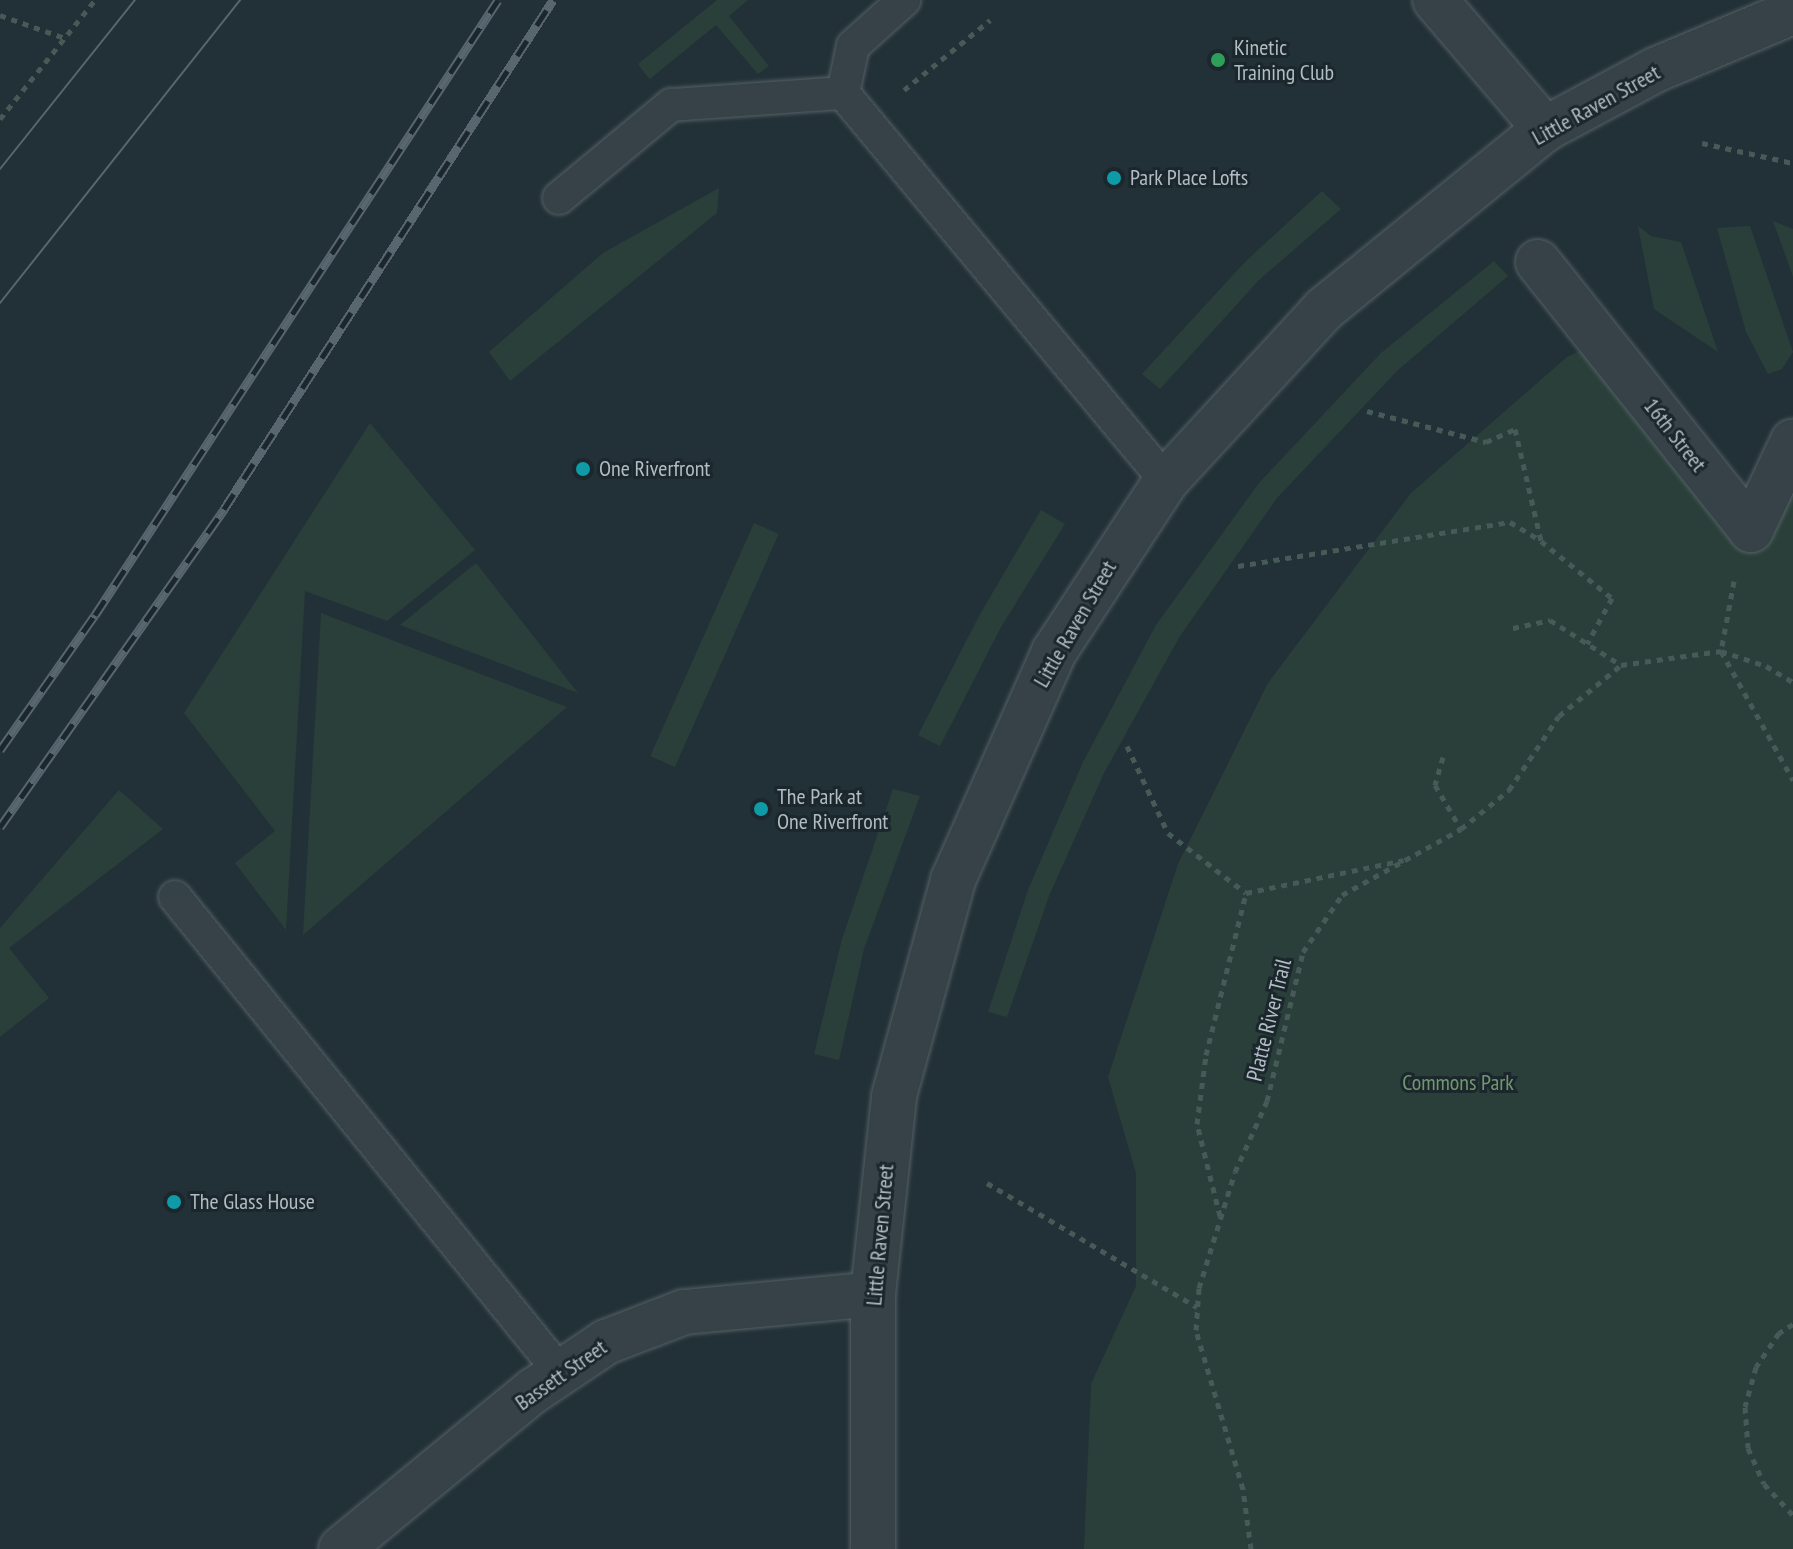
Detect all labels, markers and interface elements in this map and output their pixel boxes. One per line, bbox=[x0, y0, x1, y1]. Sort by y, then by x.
place label: Kinetic Training Club bbox=[1234, 34, 1334, 86]
marker: Kinetic Training Club bbox=[1209, 51, 1227, 69]
street label: Little Raven Street bbox=[1528, 59, 1664, 151]
place label: Park Place Lofts bbox=[1130, 165, 1249, 191]
marker: Park Place Lofts bbox=[1105, 169, 1123, 187]
street label: 16th Street bbox=[1638, 393, 1712, 477]
place label: One Riverfront bbox=[599, 456, 710, 482]
marker: One Riverfront bbox=[574, 460, 592, 478]
street label: Little Raven Street bbox=[1028, 556, 1122, 692]
place label: The Park at One Riverfront bbox=[777, 783, 888, 834]
marker: The Park at One Riverfront bbox=[752, 800, 770, 818]
street label: Platte River Trail bbox=[1241, 956, 1297, 1084]
park label: Commons Park bbox=[1402, 1070, 1514, 1096]
street label: Little Raven Street bbox=[861, 1163, 899, 1307]
place label: The Glass House bbox=[190, 1189, 315, 1215]
marker: The Glass House bbox=[165, 1193, 183, 1211]
street label: Bassett Street bbox=[510, 1334, 612, 1416]

